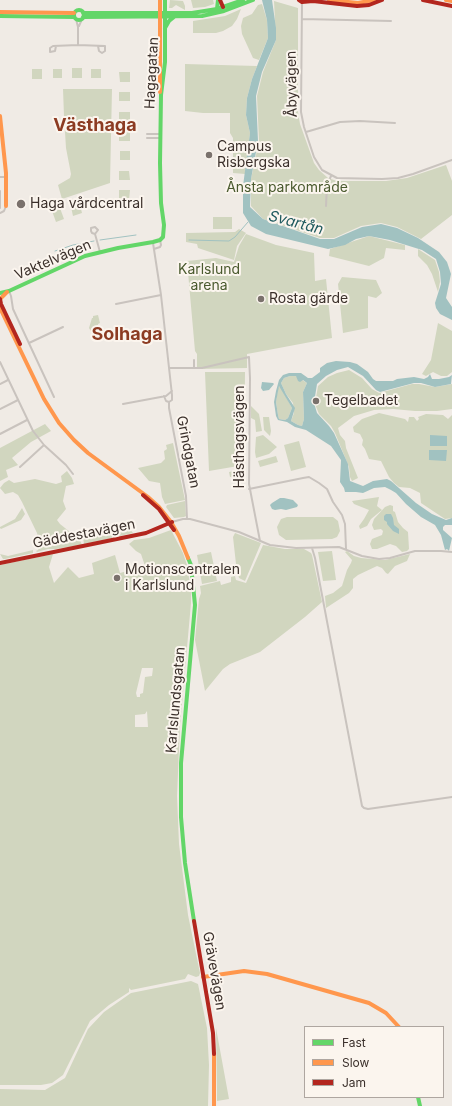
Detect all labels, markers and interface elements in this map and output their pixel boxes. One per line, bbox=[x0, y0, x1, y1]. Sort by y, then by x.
street label: Hagagatan bbox=[142, 37, 162, 109]
street label: Åbyvägen bbox=[283, 51, 301, 117]
district label: Västhaga bbox=[53, 115, 137, 137]
place label: Campus Risbergska bbox=[217, 139, 290, 172]
marker: Campus Risbergska bbox=[204, 150, 214, 160]
park label: Ånsta parkområde bbox=[226, 180, 348, 196]
place label: Haga vårdcentral bbox=[30, 196, 143, 212]
marker: Haga vårdcentral bbox=[15, 198, 27, 210]
water label: Svartån bbox=[267, 207, 325, 239]
street label: Vaktelvägen bbox=[12, 236, 94, 284]
park label: Karlslund arena bbox=[178, 262, 240, 294]
place label: Rosta gärde bbox=[269, 291, 348, 307]
marker: Rosta gärde bbox=[256, 294, 266, 304]
district label: Solhaga bbox=[91, 324, 163, 346]
street label: Hästhagsvägen bbox=[232, 385, 248, 489]
place label: Tegelbadet bbox=[324, 393, 398, 409]
marker: Tegelbadet bbox=[311, 396, 321, 406]
street label: Grindgatan bbox=[173, 414, 203, 490]
street label: Gäddestavägen bbox=[31, 516, 137, 552]
place label: Motionscentralen i Karlslund bbox=[125, 562, 240, 594]
marker: Motionscentralen i Karlslund bbox=[112, 573, 122, 583]
street label: Karlslundsgatan bbox=[163, 646, 189, 754]
street label: Grävevägen bbox=[199, 930, 229, 1012]
legend bbox=[304, 1026, 444, 1098]
text: Fast bbox=[342, 1035, 366, 1050]
text: Slow bbox=[342, 1055, 369, 1070]
text: Jam bbox=[342, 1075, 366, 1090]

